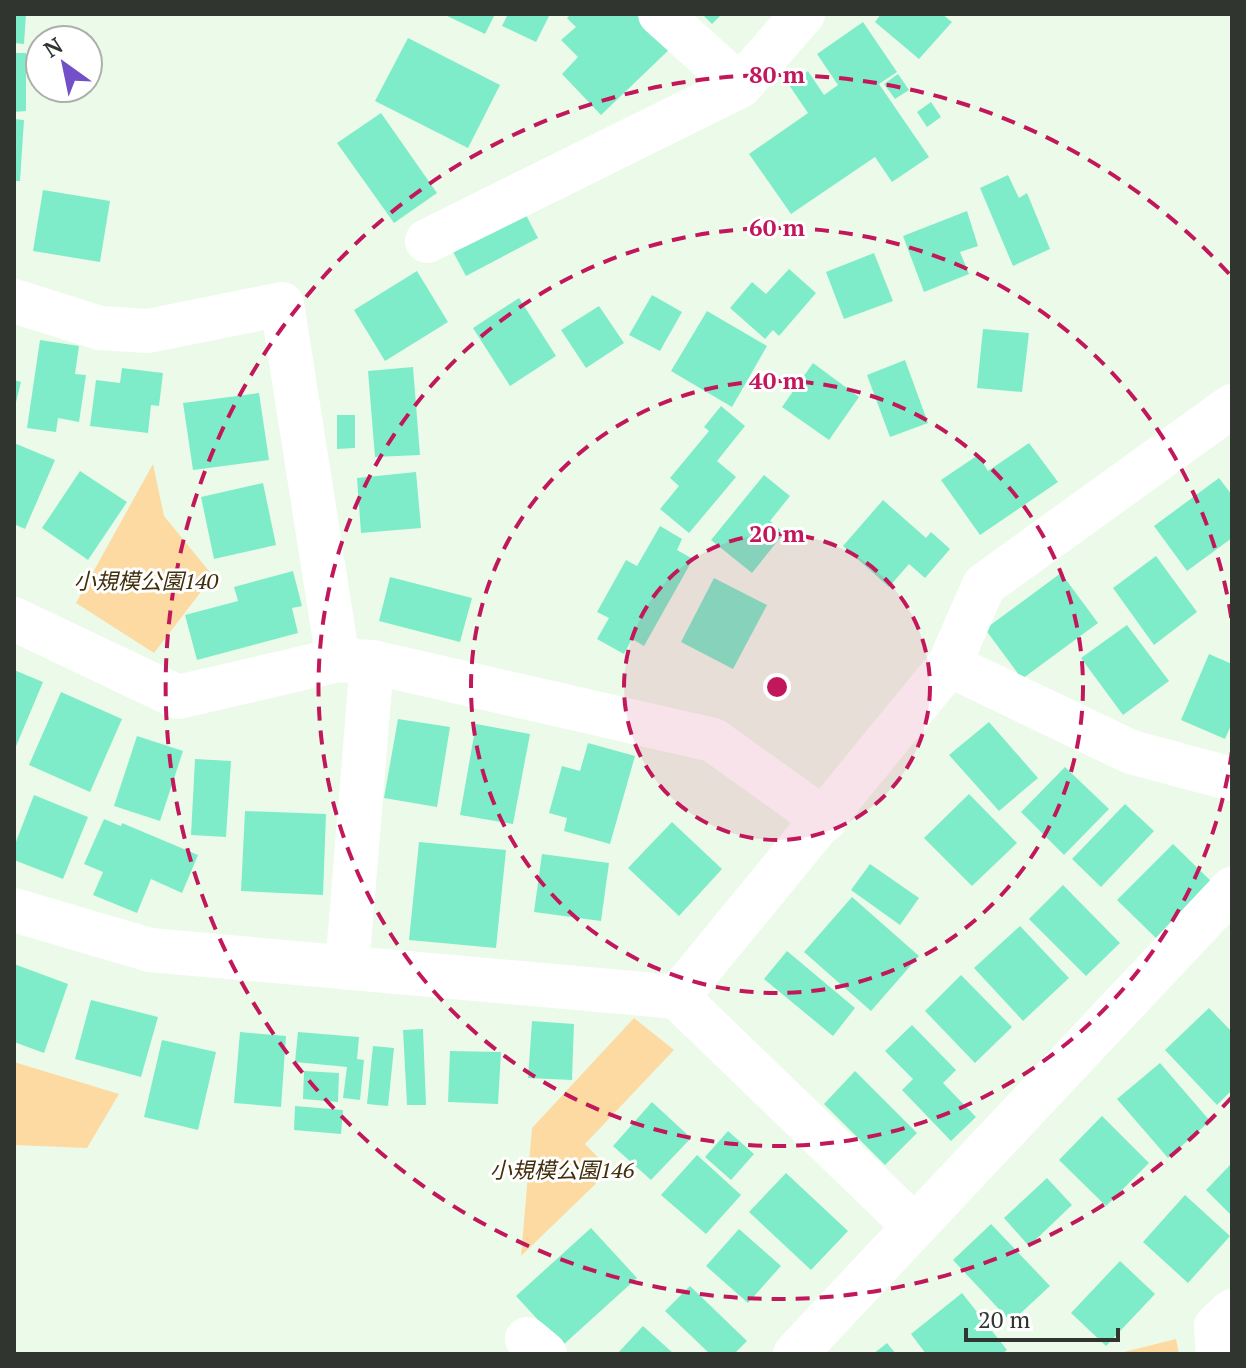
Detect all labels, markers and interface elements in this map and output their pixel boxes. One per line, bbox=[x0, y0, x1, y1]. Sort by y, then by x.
north arrow bbox=[24, 24, 104, 104]
text: N bbox=[38, 30, 68, 64]
text: 80 m bbox=[749, 58, 805, 90]
text: 60 m bbox=[749, 211, 805, 243]
text: 40 m bbox=[749, 364, 805, 396]
text: 20 m bbox=[749, 517, 805, 549]
park label: 小規模公園140 bbox=[74, 566, 219, 595]
centre of rings bbox=[763, 673, 791, 701]
park label: 小規模公園146 bbox=[490, 1155, 635, 1184]
scale bar bbox=[966, 1292, 1118, 1342]
text: 20 m bbox=[978, 1303, 1030, 1335]

